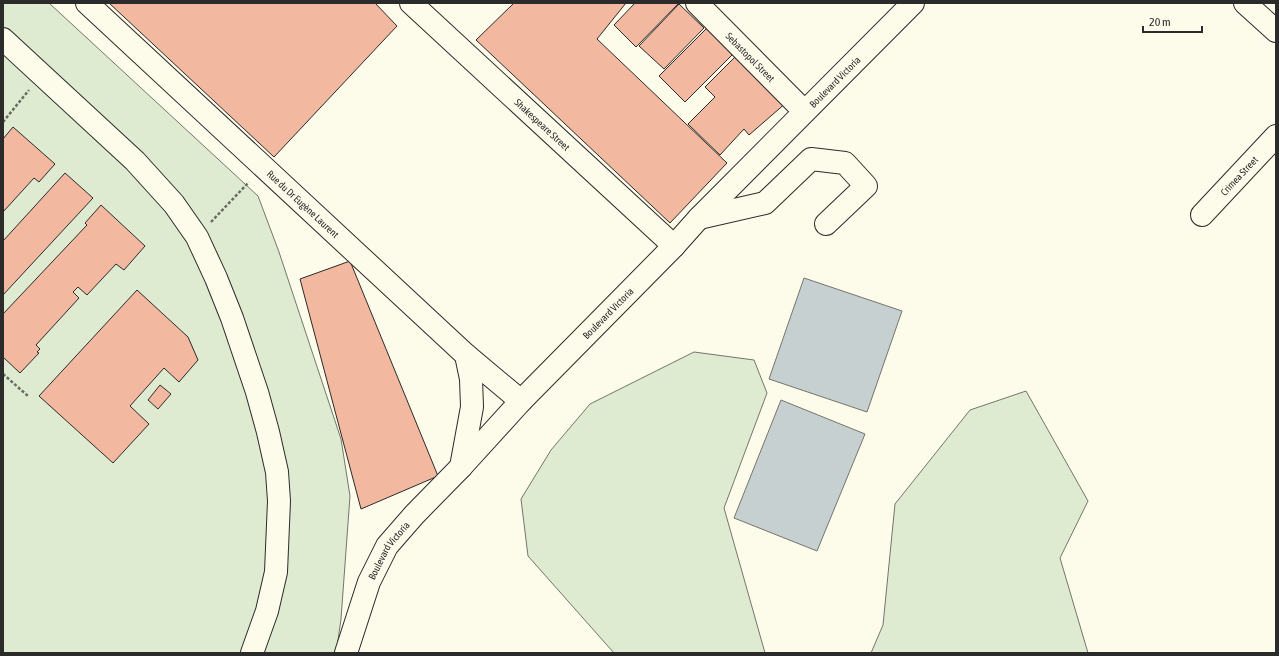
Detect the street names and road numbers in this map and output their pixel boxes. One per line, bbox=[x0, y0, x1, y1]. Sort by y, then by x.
street label: Sebastopol Street bbox=[723, 31, 777, 84]
street label: Boulevard Victoria bbox=[807, 54, 863, 110]
street label: Shakespeare Street bbox=[512, 97, 572, 153]
street label: Crimea Street bbox=[1218, 154, 1260, 198]
street label: Rue du Dr Eugène Laurent bbox=[265, 168, 341, 240]
street label: Boulevard Victoria bbox=[581, 285, 636, 341]
street label: Boulevard Victoria bbox=[366, 519, 412, 581]

